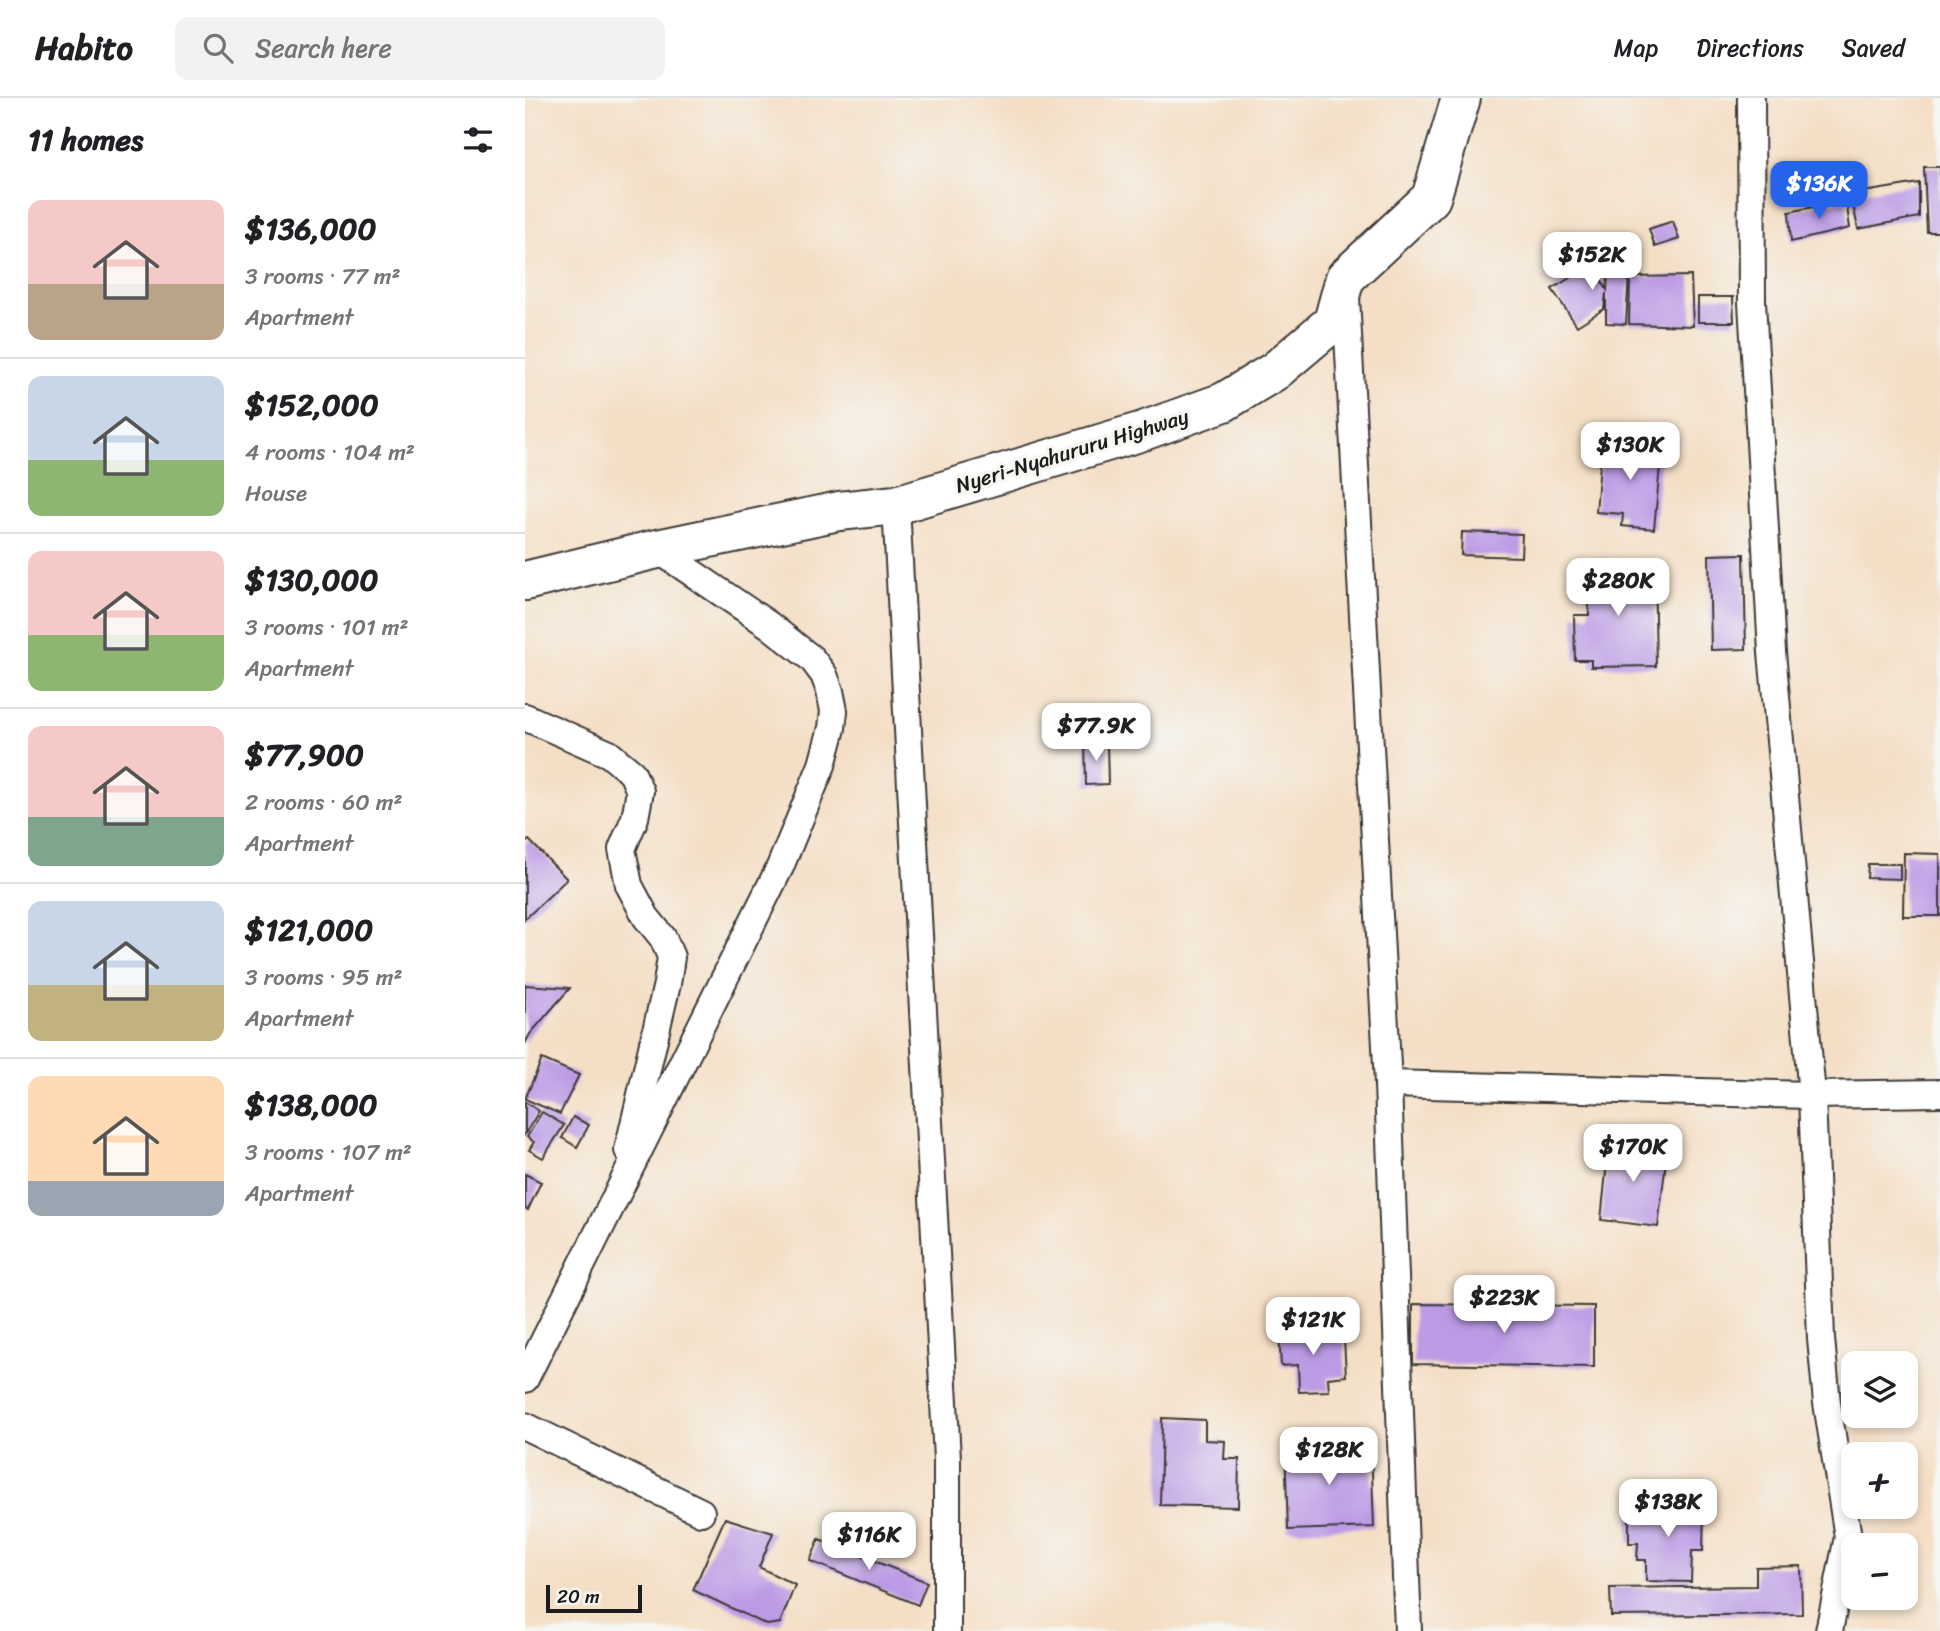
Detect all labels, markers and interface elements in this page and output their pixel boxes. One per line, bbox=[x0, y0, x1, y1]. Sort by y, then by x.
search box bbox=[175, 17, 665, 80]
text: Habito bbox=[35, 19, 133, 77]
text: Search here bbox=[255, 25, 392, 71]
text: Map bbox=[1614, 27, 1658, 69]
text: Directions bbox=[1696, 27, 1804, 69]
text: Saved bbox=[1842, 27, 1905, 69]
icon: search bbox=[199, 29, 237, 67]
text: 11 homes bbox=[28, 113, 143, 167]
icon: filters bbox=[459, 121, 497, 159]
pin: $136K bbox=[1770, 162, 1868, 221]
text: $136K bbox=[1786, 163, 1852, 204]
text: $136,000 bbox=[245, 202, 377, 256]
icon: home bbox=[84, 228, 168, 312]
pin: $152K bbox=[1543, 232, 1641, 292]
text: $152K bbox=[1559, 234, 1625, 275]
text: 3 rooms · 77 m² bbox=[245, 256, 401, 297]
text: Apartment bbox=[245, 297, 354, 338]
text: $152,000 bbox=[245, 378, 379, 432]
street label: Nyeri-Nyahururu Highway bbox=[951, 397, 1193, 505]
icon: home bbox=[84, 404, 168, 488]
pin: $130K bbox=[1581, 422, 1679, 482]
text: $130K bbox=[1597, 424, 1663, 465]
text: 4 rooms · 104 m² bbox=[245, 432, 415, 473]
text: House bbox=[245, 473, 307, 514]
text: $130,000 bbox=[245, 553, 378, 607]
pin: $280K bbox=[1569, 559, 1667, 618]
text: $280K bbox=[1582, 560, 1654, 601]
icon: home bbox=[84, 579, 168, 663]
text: 3 rooms · 101 m² bbox=[245, 607, 409, 648]
text: Apartment bbox=[245, 648, 354, 689]
pin: $77.9K bbox=[1039, 704, 1153, 763]
text: $77.9K bbox=[1058, 705, 1134, 746]
text: $77,900 bbox=[245, 728, 364, 782]
icon: home bbox=[84, 754, 168, 838]
text: 2 rooms · 60 m² bbox=[245, 782, 403, 823]
text: Apartment bbox=[245, 823, 354, 864]
text: $121,000 bbox=[245, 903, 373, 957]
icon: home bbox=[84, 929, 168, 1013]
text: 3 rooms · 95 m² bbox=[245, 957, 402, 998]
text: Apartment bbox=[245, 998, 354, 1039]
text: $138,000 bbox=[245, 1078, 378, 1132]
icon: home bbox=[84, 1104, 168, 1188]
pin: $170K bbox=[1584, 1124, 1682, 1184]
text: $170K bbox=[1600, 1126, 1667, 1167]
text: 3 rooms · 107 m² bbox=[245, 1132, 412, 1173]
text: Apartment bbox=[245, 1173, 354, 1214]
pin: $223K bbox=[1455, 1276, 1553, 1335]
text: $223K bbox=[1470, 1277, 1538, 1318]
pin: $121K bbox=[1264, 1298, 1362, 1357]
text: $121K bbox=[1282, 1299, 1344, 1340]
map controls bbox=[1841, 1351, 1918, 1610]
button: layers bbox=[1841, 1351, 1918, 1428]
pin: $128K bbox=[1280, 1428, 1378, 1487]
text: $128K bbox=[1296, 1429, 1362, 1470]
button: + bbox=[1841, 1442, 1918, 1519]
pin: $138K bbox=[1619, 1480, 1717, 1539]
text: $138K bbox=[1635, 1481, 1701, 1522]
pin: $116K bbox=[820, 1512, 918, 1572]
text: $116K bbox=[838, 1514, 900, 1555]
button: − bbox=[1841, 1533, 1918, 1610]
text: 20 m bbox=[557, 1580, 600, 1613]
scale bar bbox=[546, 1582, 642, 1614]

